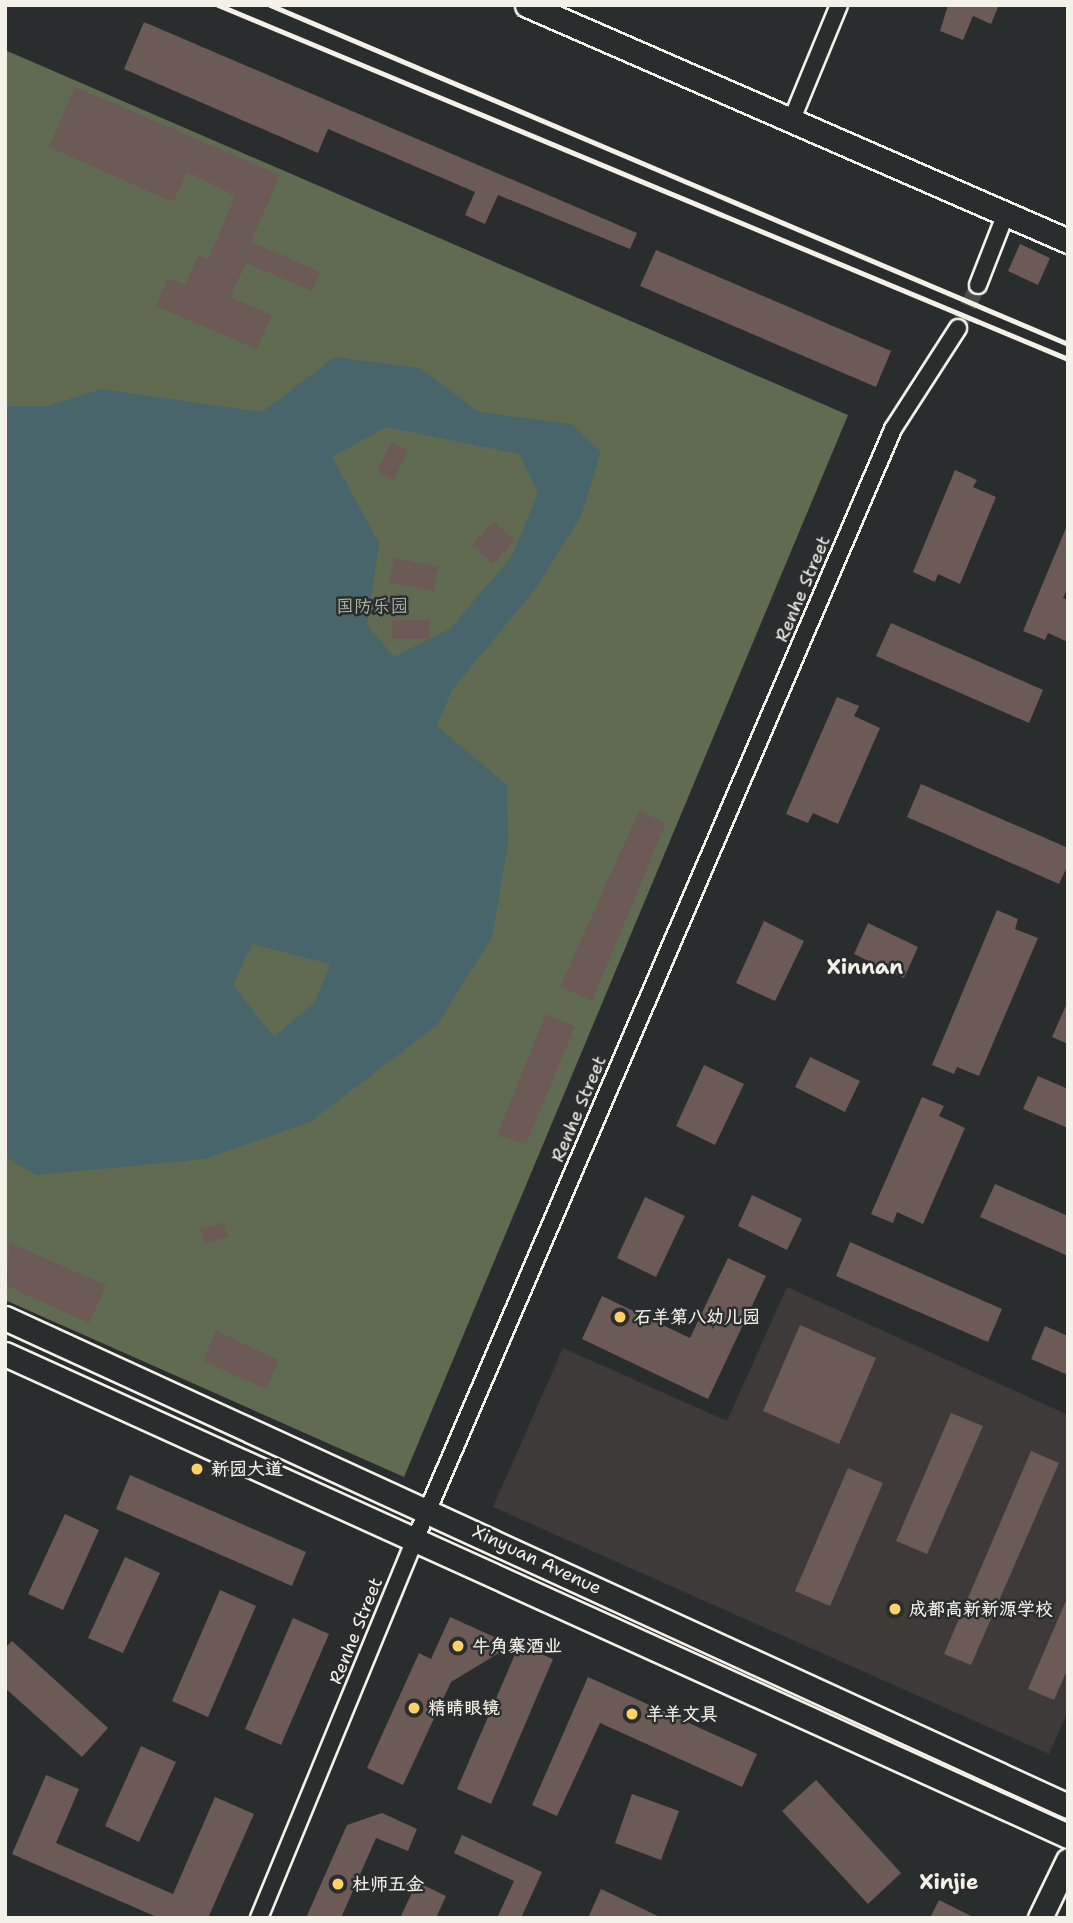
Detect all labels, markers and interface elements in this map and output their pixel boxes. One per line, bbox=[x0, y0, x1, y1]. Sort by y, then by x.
street label: Renhe Street bbox=[771, 533, 835, 645]
park label: 国防乐园 bbox=[336, 595, 408, 617]
district label: Xinnan bbox=[827, 954, 903, 980]
street label: Renhe Street bbox=[547, 1053, 611, 1165]
place label: 石羊第八幼儿园 bbox=[634, 1306, 760, 1328]
marker: 石羊第八幼儿园 bbox=[612, 1309, 628, 1325]
place label: 新园大道 bbox=[211, 1458, 283, 1480]
marker: 新园大道 bbox=[189, 1461, 205, 1477]
street label: Xinyuan Avenue bbox=[469, 1521, 605, 1599]
street label: Renhe Street bbox=[325, 1574, 387, 1688]
place label: 成都高新新源学校 bbox=[909, 1598, 1053, 1620]
marker: 成都高新新源学校 bbox=[887, 1601, 903, 1617]
place label: 牛角寨酒业 bbox=[472, 1635, 562, 1657]
marker: 牛角寨酒业 bbox=[450, 1638, 466, 1654]
place label: 精睛眼镜 bbox=[428, 1697, 500, 1719]
marker: 精睛眼镜 bbox=[406, 1700, 422, 1716]
place label: 羊羊文具 bbox=[646, 1703, 718, 1725]
marker: 羊羊文具 bbox=[624, 1706, 640, 1722]
district label: Xinjie bbox=[919, 1869, 979, 1895]
place label: 杜师五金 bbox=[352, 1873, 424, 1895]
marker: 杜师五金 bbox=[330, 1876, 346, 1892]

